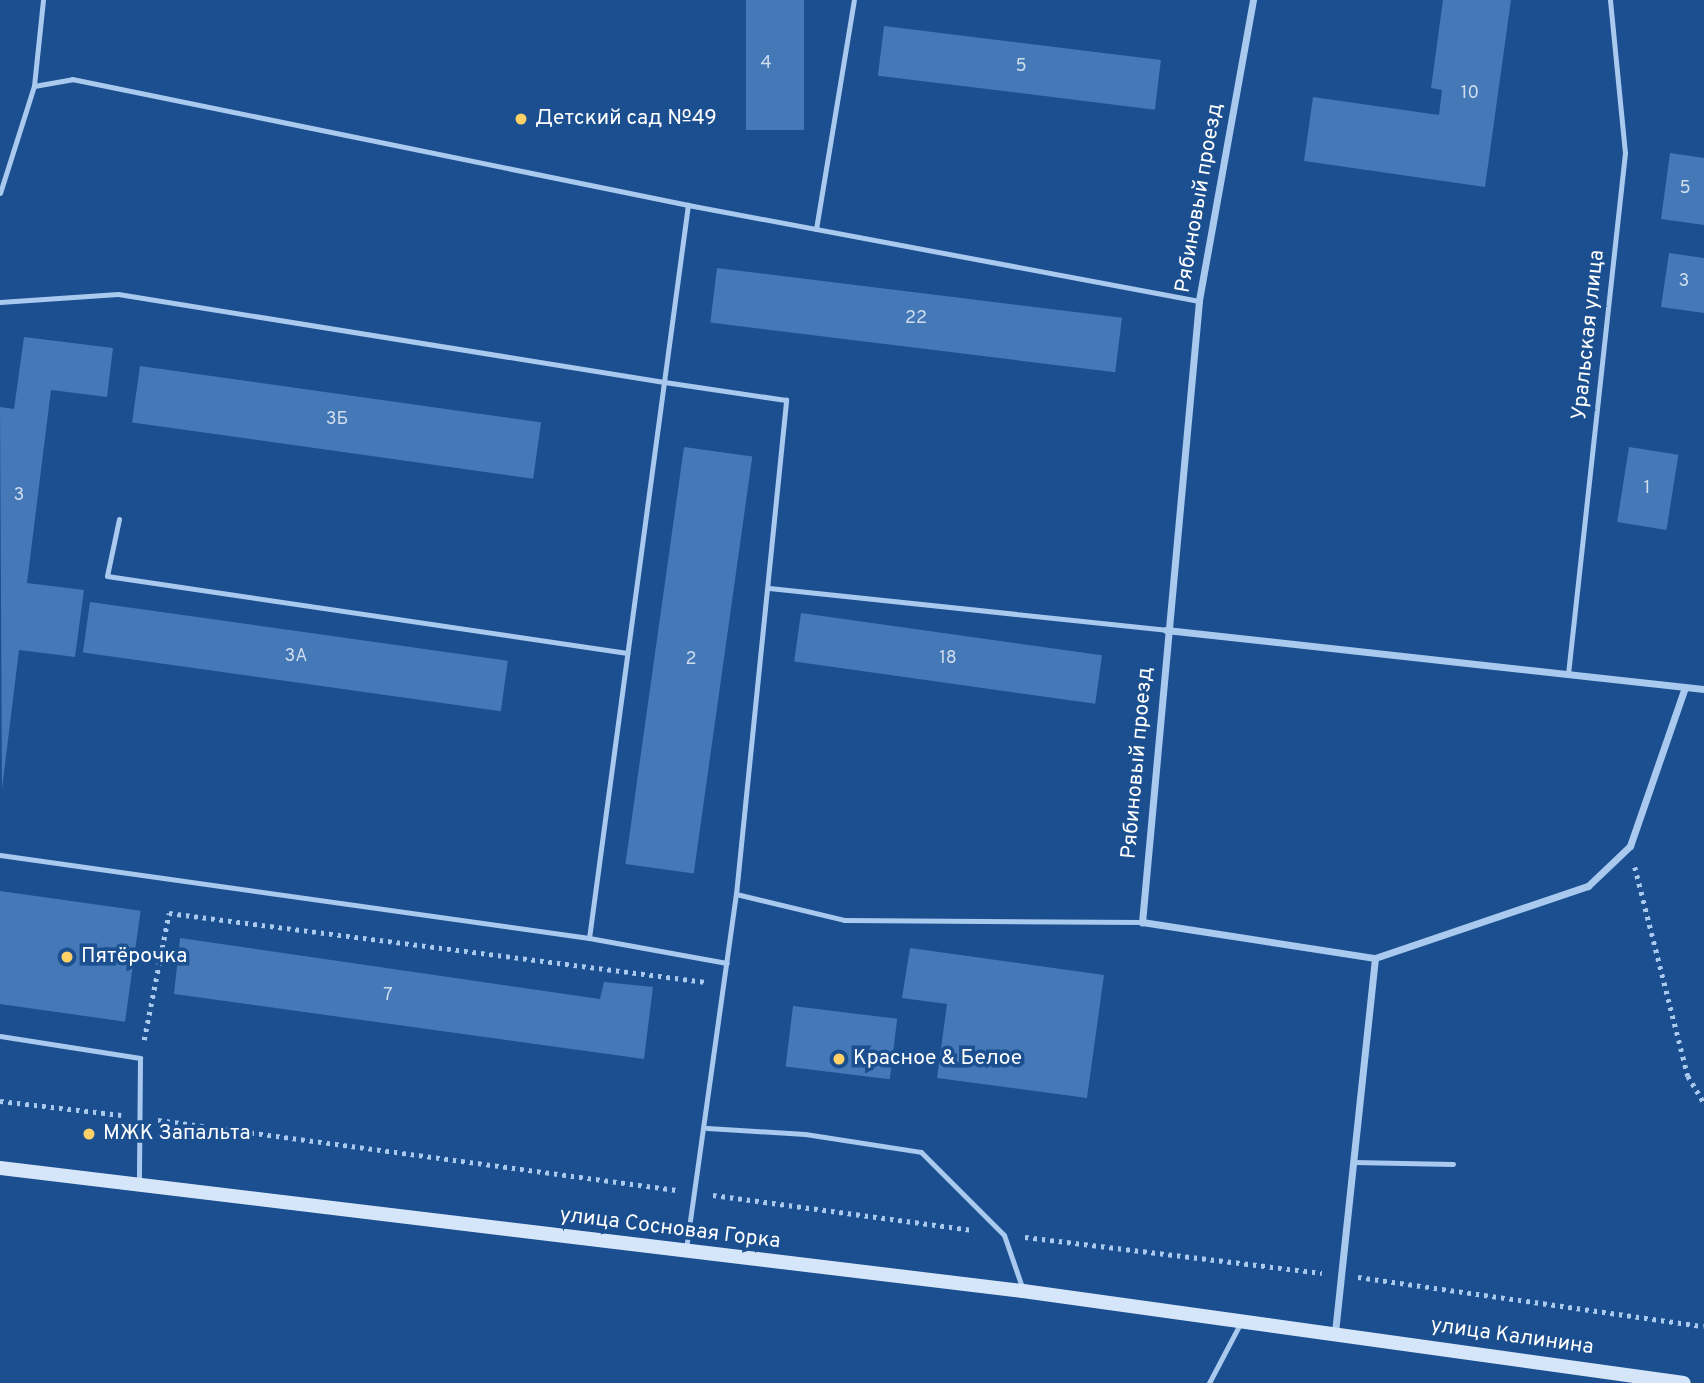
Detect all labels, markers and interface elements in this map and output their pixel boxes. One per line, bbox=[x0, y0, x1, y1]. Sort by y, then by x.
house number: 4 bbox=[760, 53, 772, 75]
house number: 5 bbox=[1015, 56, 1027, 78]
house number: 10 bbox=[1461, 83, 1479, 105]
street label: Рябиновый проезд bbox=[1171, 101, 1229, 295]
place label: Детский сад №49 bbox=[535, 106, 717, 132]
marker: Детский сад №49 bbox=[513, 111, 529, 127]
house number: 5 bbox=[1679, 178, 1691, 200]
street label: Уральская улица bbox=[1568, 249, 1610, 421]
house number: 3 bbox=[1679, 271, 1689, 293]
house number: 22 bbox=[905, 308, 927, 330]
house number: 3Б bbox=[326, 409, 348, 431]
house number: 1 bbox=[1644, 478, 1650, 500]
house number: 3 bbox=[14, 485, 24, 507]
house number: 3А bbox=[285, 646, 307, 668]
house number: 18 bbox=[939, 648, 957, 670]
house number: 2 bbox=[685, 649, 697, 671]
street label: Рябиновый проезд bbox=[1117, 666, 1159, 860]
place label: Пятёрочка bbox=[81, 944, 187, 970]
marker: Пятёрочка bbox=[59, 949, 75, 965]
house number: 7 bbox=[383, 985, 393, 1007]
place label: Красное & Белое bbox=[853, 1046, 1022, 1072]
marker: Красное & Белое bbox=[831, 1051, 847, 1067]
place label: МЖК Запальта bbox=[103, 1121, 251, 1147]
marker: МЖК Запальта bbox=[81, 1126, 97, 1142]
street label: улица Сосновая Горка bbox=[558, 1203, 782, 1255]
street label: улица Калинина bbox=[1429, 1313, 1595, 1361]

